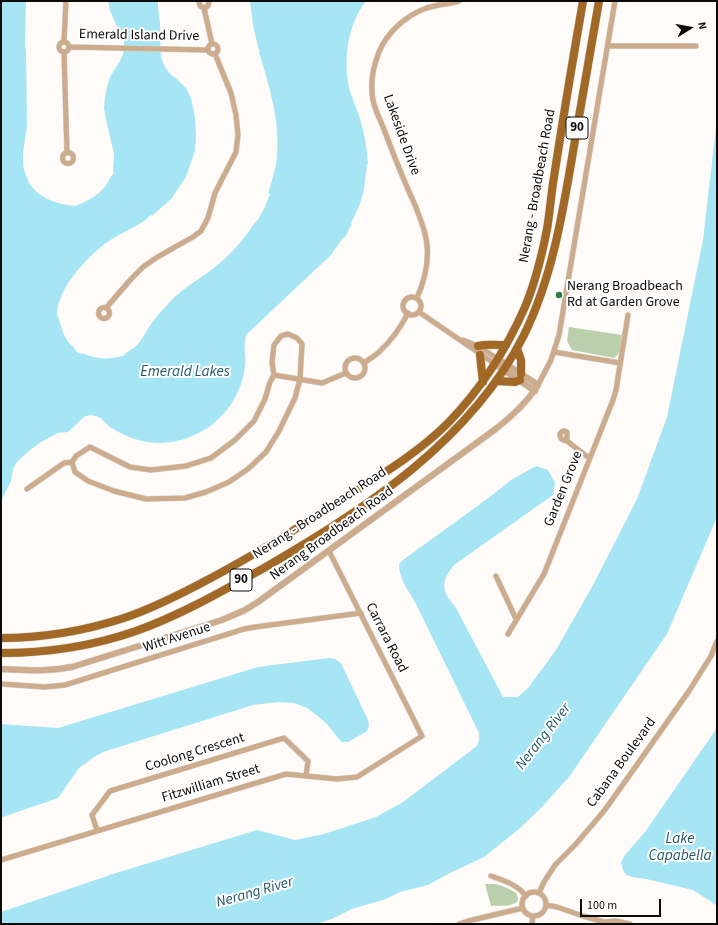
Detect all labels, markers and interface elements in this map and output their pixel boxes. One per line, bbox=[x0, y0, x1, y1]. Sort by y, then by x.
north arrow bbox=[670, 8, 710, 48]
text: N bbox=[694, 21, 710, 31]
street label: Emerald Island Drive bbox=[79, 27, 199, 45]
street label: Lakeside Drive bbox=[379, 92, 423, 178]
street label: Nerang - Broadbeach Road bbox=[516, 108, 560, 264]
road number: 90 bbox=[566, 117, 588, 139]
place label: Nerang Broadbeach Rd at Garden Grove bbox=[567, 279, 683, 312]
marker: Nerang Broadbeach Rd at Garden Grove bbox=[554, 290, 564, 300]
water label: Emerald Lakes bbox=[140, 364, 230, 382]
street label: Garden Grove bbox=[541, 449, 587, 529]
street label: Nerang - Broadbeach Road bbox=[250, 465, 390, 563]
street label: Nerang Broadbeach Road bbox=[267, 484, 397, 584]
road number: 90 bbox=[230, 569, 252, 591]
street label: Carrara Road bbox=[361, 600, 411, 676]
street label: Witt Avenue bbox=[141, 619, 213, 657]
water label: Nerang River bbox=[513, 700, 575, 774]
street label: Cabana Boulevard bbox=[584, 715, 660, 811]
street label: Coolong Crescent bbox=[143, 730, 247, 776]
street label: Fitzwilliam Street bbox=[160, 761, 262, 807]
water label: Lake Capabella bbox=[648, 831, 712, 866]
water label: Nerang River bbox=[214, 873, 296, 913]
scale bar bbox=[582, 891, 663, 917]
text: 100 m bbox=[587, 897, 617, 914]

